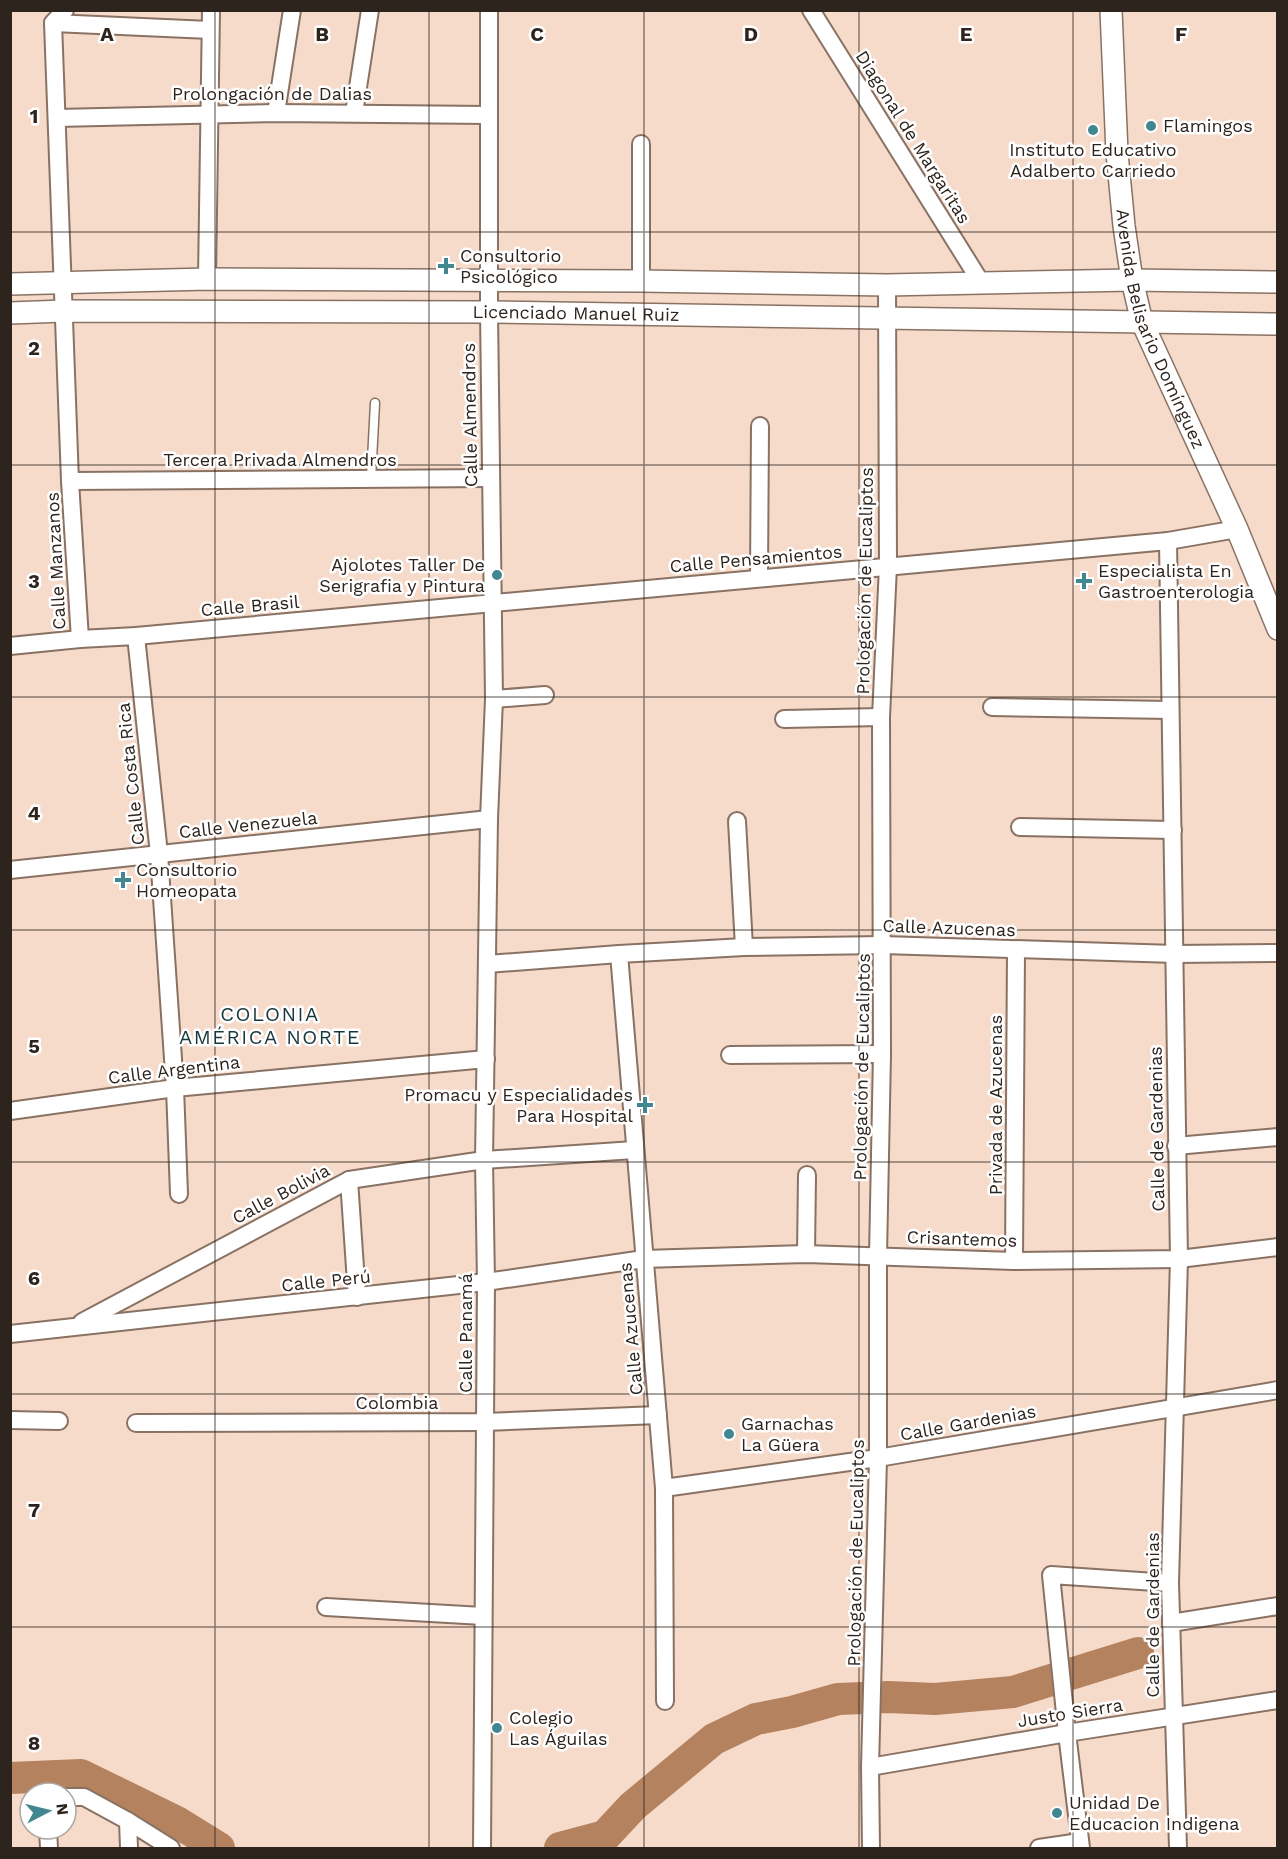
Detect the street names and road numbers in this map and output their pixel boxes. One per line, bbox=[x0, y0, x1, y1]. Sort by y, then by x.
street label: Diagonal de Margaritas bbox=[852, 46, 975, 227]
street label: Prolongación de Dalias bbox=[172, 83, 372, 104]
street label: Avenida Belisario Domínguez bbox=[1112, 208, 1210, 452]
street label: Licenciado Manuel Ruiz bbox=[472, 301, 680, 325]
street label: Calle Almendros bbox=[458, 343, 481, 487]
street label: Tercera Privada Almendros bbox=[163, 449, 397, 470]
street label: Prologación de Eucaliptos bbox=[852, 467, 877, 695]
street label: Calle Manzanos bbox=[41, 492, 70, 630]
street label: Calle Pensamientos bbox=[669, 540, 843, 577]
street label: Calle Brasil bbox=[200, 591, 301, 620]
street label: Calle Costa Rica bbox=[113, 702, 148, 846]
street label: Calle Venezuela bbox=[178, 807, 318, 842]
street label: Calle Azucenas bbox=[882, 915, 1016, 940]
street label: Prologación de Eucaliptos bbox=[849, 953, 874, 1181]
street label: Privada de Azucenas bbox=[985, 1015, 1006, 1195]
street label: Calle de Gardenias bbox=[1145, 1046, 1168, 1212]
street label: Calle Argentina bbox=[107, 1051, 241, 1088]
street label: Calle Bolivia bbox=[228, 1159, 333, 1228]
street label: Crisantemos bbox=[906, 1226, 1018, 1251]
street label: Calle Azucenas bbox=[614, 1262, 647, 1396]
street label: Calle Perú bbox=[280, 1265, 372, 1296]
street label: Calle Panamá bbox=[455, 1273, 476, 1393]
street label: Colombia bbox=[356, 1392, 438, 1413]
street label: Calle Gardenias bbox=[898, 1400, 1038, 1445]
street label: Prologación de Eucaliptos bbox=[843, 1439, 868, 1667]
street label: Calle de Gardenias bbox=[1142, 1532, 1163, 1698]
street label: Justo Sierra bbox=[1016, 1694, 1124, 1731]

